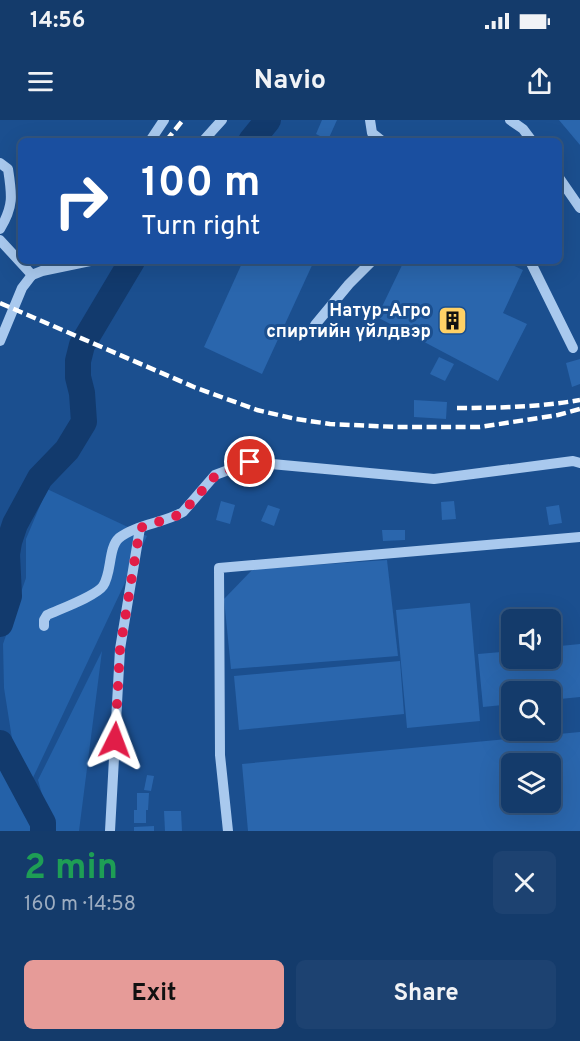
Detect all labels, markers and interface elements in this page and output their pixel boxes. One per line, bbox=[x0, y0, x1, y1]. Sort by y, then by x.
text: 14:56 bbox=[30, 8, 85, 35]
text: Navio bbox=[254, 64, 326, 98]
icon: menu bbox=[24, 65, 57, 98]
icon: share bbox=[523, 65, 556, 98]
text: 100 m bbox=[141, 158, 260, 211]
icon: right bbox=[42, 162, 120, 240]
text: Turn right bbox=[141, 210, 260, 244]
place label: Натур-Агро спиртийн үйлдвэр bbox=[266, 300, 431, 344]
building icon: Натур-Агро спиртийн үйлдвэр bbox=[436, 305, 468, 337]
pin bbox=[224, 436, 275, 487]
icon: arrive bbox=[233, 445, 266, 478]
map controls bbox=[501, 609, 561, 813]
button: sound bbox=[501, 609, 561, 669]
button: search bbox=[501, 681, 561, 741]
position arrow bbox=[83, 708, 147, 772]
button: layers bbox=[501, 753, 561, 813]
text: 2 min bbox=[24, 846, 118, 892]
button: close bbox=[493, 851, 556, 914]
text: 160 m · 14:58 bbox=[24, 892, 136, 918]
button: Exit bbox=[24, 960, 284, 1029]
button: Share bbox=[296, 960, 556, 1029]

